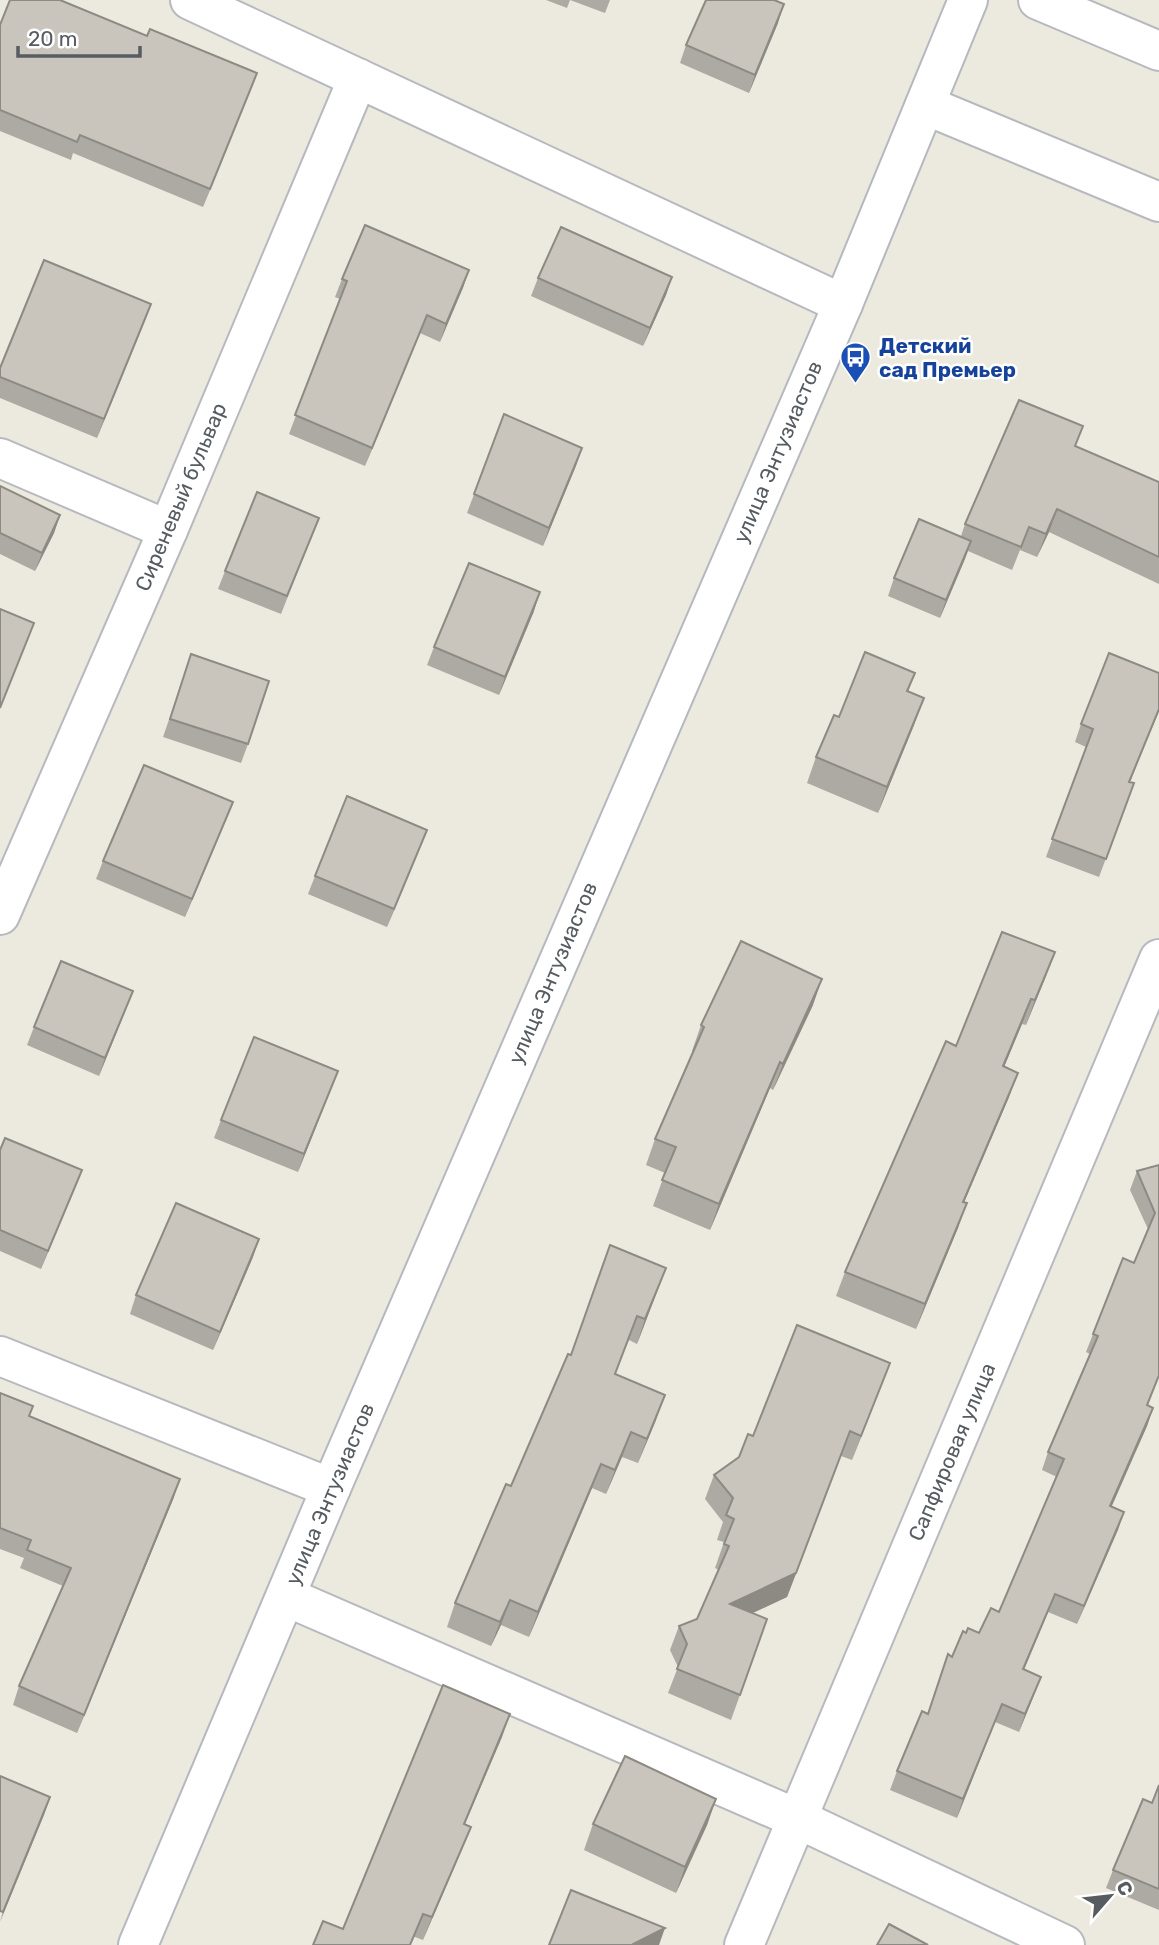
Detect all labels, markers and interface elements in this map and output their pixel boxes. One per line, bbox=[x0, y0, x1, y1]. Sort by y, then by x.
scale bar bbox=[18, 14, 140, 58]
text: 20 m bbox=[28, 26, 77, 51]
place label: Детский сад Премьер bbox=[879, 333, 1016, 382]
bus stop icon: Детский сад Премьер bbox=[839, 341, 873, 385]
street label: улица Энтузиастов bbox=[728, 357, 827, 547]
street label: Сиреневый бульвар bbox=[130, 399, 231, 595]
street label: улица Энтузиастов bbox=[503, 878, 602, 1068]
street label: Сапфировая улица bbox=[903, 1359, 1000, 1545]
street label: улица Энтузиастов bbox=[280, 1399, 379, 1589]
north arrow bbox=[1075, 1861, 1145, 1931]
text: С bbox=[1111, 1877, 1138, 1900]

